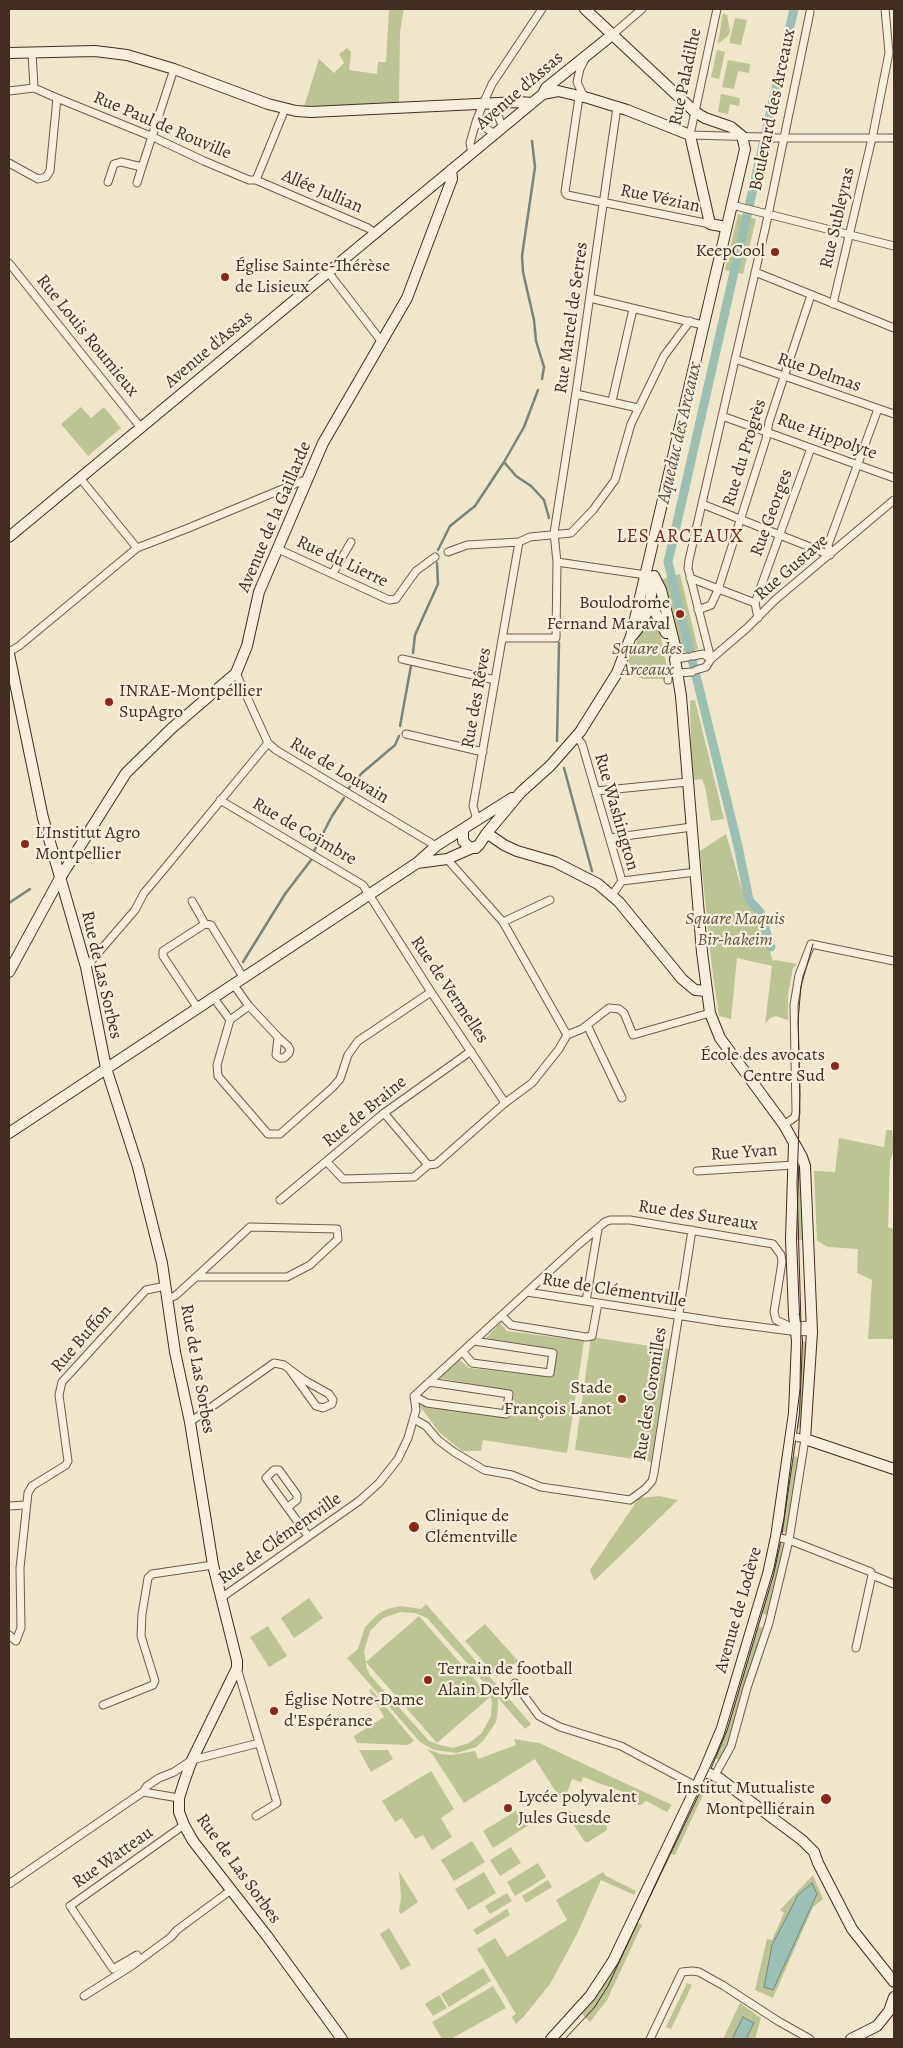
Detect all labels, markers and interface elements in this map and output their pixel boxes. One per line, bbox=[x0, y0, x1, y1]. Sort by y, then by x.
street label: Rue Paladilhe bbox=[665, 26, 707, 128]
street label: Boulevard des Arceaux bbox=[745, 27, 801, 193]
street label: Avenue d'Assas bbox=[472, 47, 568, 135]
street label: Rue Paul de Rouville bbox=[90, 87, 234, 165]
street label: Allée Jullian bbox=[278, 165, 366, 219]
street label: Rue Subleyras bbox=[816, 165, 860, 271]
street label: Rue Vézian bbox=[618, 180, 702, 218]
street label: Rue Marcel de Serres bbox=[551, 241, 593, 395]
place label: KeepCool bbox=[695, 241, 765, 263]
marker: KeepCool bbox=[769, 246, 781, 258]
place label: Église Sainte-Thérèse de Lisieux bbox=[235, 256, 390, 298]
street label: Rue Louis Roumieux bbox=[31, 270, 143, 402]
marker: Église Sainte-Thérèse de Lisieux bbox=[219, 271, 231, 283]
street label: Avenue d'Assas bbox=[160, 307, 258, 393]
street label: Rue Delmas bbox=[774, 349, 864, 397]
water label: Aqueduc des Arceaux bbox=[653, 360, 707, 506]
street label: Rue du Progrès bbox=[718, 397, 772, 509]
street label: Rue Hippolyte bbox=[774, 409, 880, 465]
street label: Avenue de la Gaillarde bbox=[233, 438, 317, 596]
street label: Rue Georges bbox=[746, 466, 798, 560]
district label: LES ARCEAUX bbox=[615, 526, 745, 548]
street label: Rue Gustave bbox=[751, 530, 833, 606]
street label: Rue du Lierre bbox=[293, 531, 391, 593]
place label: Boulodrome Fernand Maraval bbox=[547, 593, 670, 636]
marker: Boulodrome Fernand Maraval bbox=[674, 608, 686, 620]
park label: Square des Arceaux bbox=[612, 639, 682, 682]
street label: Rue des Rêves bbox=[458, 646, 496, 750]
place label: INRAE-Montpellier SupAgro bbox=[119, 681, 262, 724]
marker: INRAE-Montpellier SupAgro bbox=[103, 696, 115, 708]
street label: Rue de Louvain bbox=[285, 733, 393, 809]
street label: Rue Washington bbox=[589, 751, 643, 873]
street label: Rue de Coïmbre bbox=[248, 793, 360, 871]
place label: L'Institut Agro Montpellier bbox=[35, 823, 140, 866]
marker: L'Institut Agro Montpellier bbox=[19, 838, 31, 850]
street label: Rue de Las Sorbes bbox=[76, 909, 126, 1041]
park label: Square Maquis Bir-hakeim bbox=[685, 909, 785, 952]
street label: Rue de Vermelles bbox=[405, 932, 493, 1048]
place label: École des avocats Centre Sud bbox=[700, 1045, 825, 1088]
marker: École des avocats Centre Sud bbox=[829, 1060, 841, 1072]
street label: Rue de Braine bbox=[319, 1072, 411, 1152]
street label: Rue Yvan bbox=[710, 1140, 778, 1166]
street label: Rue des Sureaux bbox=[637, 1196, 759, 1236]
street label: Rue de Clémentville bbox=[540, 1269, 688, 1313]
street label: Rue Buffon bbox=[47, 1301, 117, 1377]
street label: Rue de Las Sorbes bbox=[175, 1303, 219, 1435]
street label: Rue des Coronilles bbox=[630, 1326, 672, 1462]
place label: Stade François Lanot bbox=[504, 1378, 612, 1420]
marker: Stade François Lanot bbox=[616, 1393, 628, 1405]
street label: Rue de Clémentville bbox=[214, 1488, 346, 1590]
place label: Clinique de Clémentville bbox=[425, 1506, 518, 1548]
marker: Clinique de Clémentville bbox=[407, 1520, 421, 1534]
street label: Avenue de Lodève bbox=[711, 1545, 767, 1675]
place label: Terrain de football Alain Delylle bbox=[438, 1659, 572, 1702]
marker: Terrain de football Alain Delylle bbox=[422, 1674, 434, 1686]
place label: Église Notre-Dame d'Espérance bbox=[284, 1690, 424, 1732]
marker: Église Notre-Dame d'Espérance bbox=[268, 1705, 280, 1717]
place label: Institut Mutualiste Montpelliérain bbox=[676, 1778, 815, 1820]
place label: Lycée polyvalent Jules Guesde bbox=[518, 1787, 637, 1830]
marker: Institut Mutualiste Montpelliérain bbox=[819, 1792, 833, 1806]
marker: Lycée polyvalent Jules Guesde bbox=[502, 1802, 514, 1814]
street label: Rue de Las Sorbes bbox=[191, 1810, 285, 1928]
street label: Rue Watteau bbox=[68, 1822, 158, 1894]

